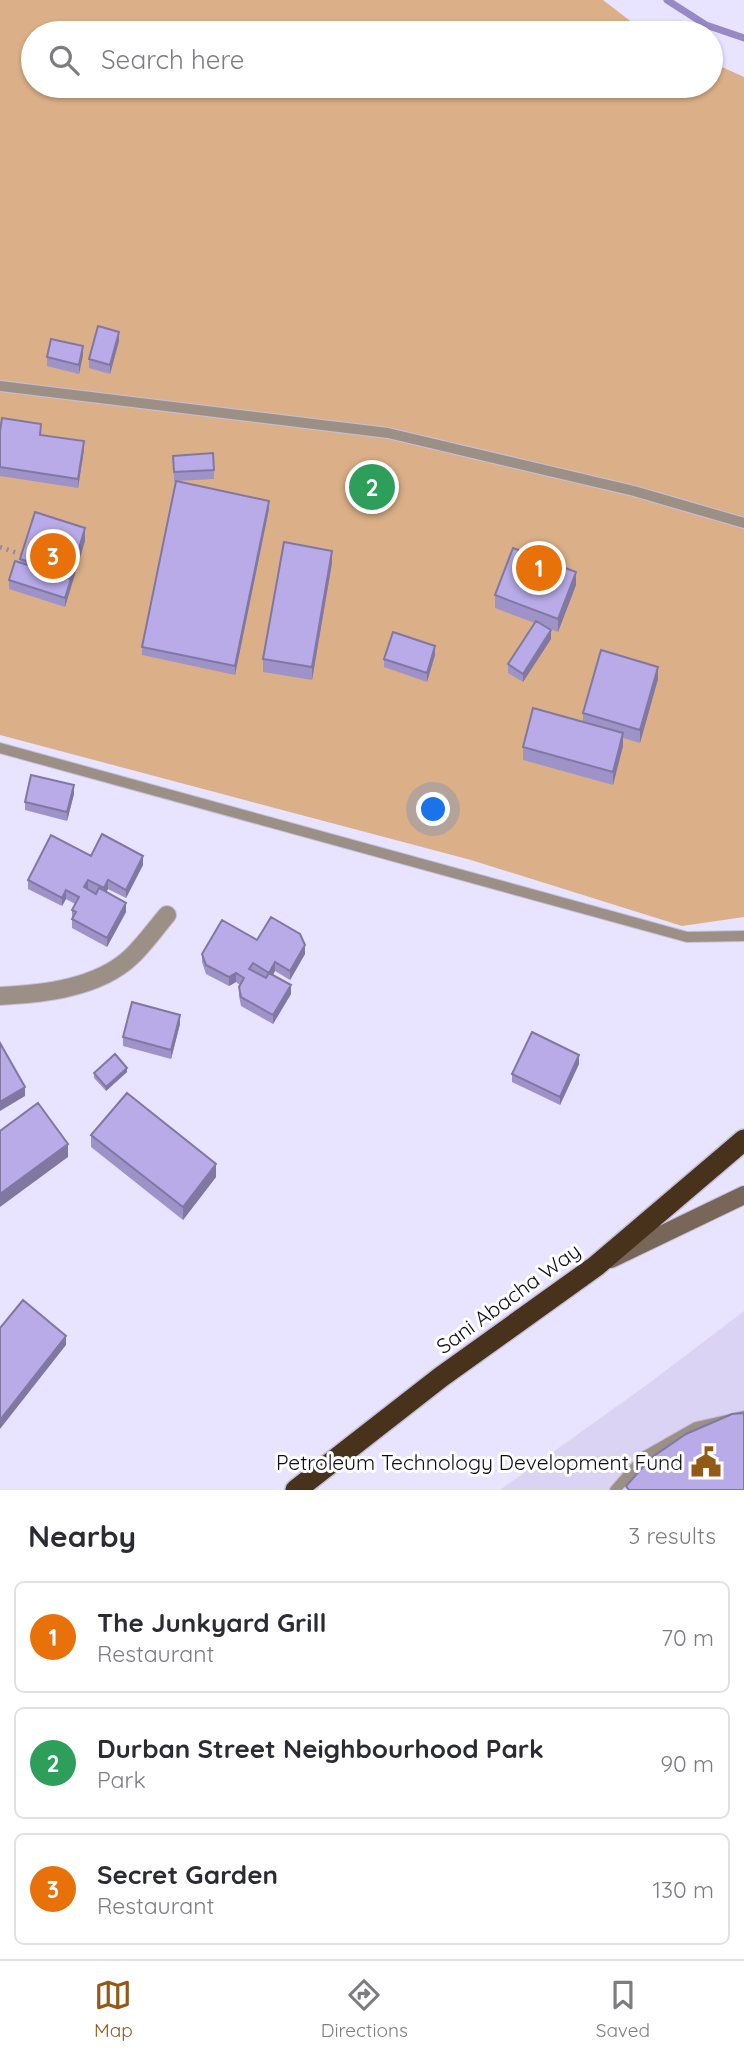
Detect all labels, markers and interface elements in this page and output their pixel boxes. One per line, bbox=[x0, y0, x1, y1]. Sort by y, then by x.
search box bbox=[21, 21, 723, 98]
icon: search bbox=[45, 41, 83, 79]
text: Search here bbox=[101, 43, 245, 76]
pin: 2 bbox=[349, 461, 395, 513]
pin: 3 bbox=[30, 530, 76, 582]
pin: 1 bbox=[516, 542, 562, 594]
your location bbox=[416, 792, 450, 826]
street label: Sani Abacha Way bbox=[431, 1237, 585, 1359]
public building icon: Petroleum Technology Development Fund bbox=[689, 1445, 723, 1479]
place label: Petroleum Technology Development Fund bbox=[276, 1449, 683, 1475]
text: Nearby bbox=[28, 1517, 136, 1555]
text: 3 results bbox=[628, 1521, 716, 1550]
text: The Junkyard Grill bbox=[97, 1606, 327, 1639]
text: 1 bbox=[49, 1623, 57, 1652]
text: 70 m bbox=[661, 1623, 714, 1652]
text: Restaurant bbox=[97, 1639, 214, 1668]
text: Durban Street Neighbourhood Park bbox=[97, 1732, 544, 1765]
text: 2 bbox=[46, 1749, 60, 1778]
text: 90 m bbox=[660, 1749, 714, 1778]
text: Park bbox=[97, 1765, 146, 1794]
text: Secret Garden bbox=[97, 1858, 278, 1891]
text: 3 bbox=[47, 1875, 59, 1904]
text: 130 m bbox=[652, 1875, 714, 1904]
text: Restaurant bbox=[97, 1891, 214, 1920]
tab: Map bbox=[94, 1976, 133, 2042]
tab: Directions bbox=[321, 1976, 408, 2042]
tab: Saved bbox=[596, 1976, 650, 2042]

